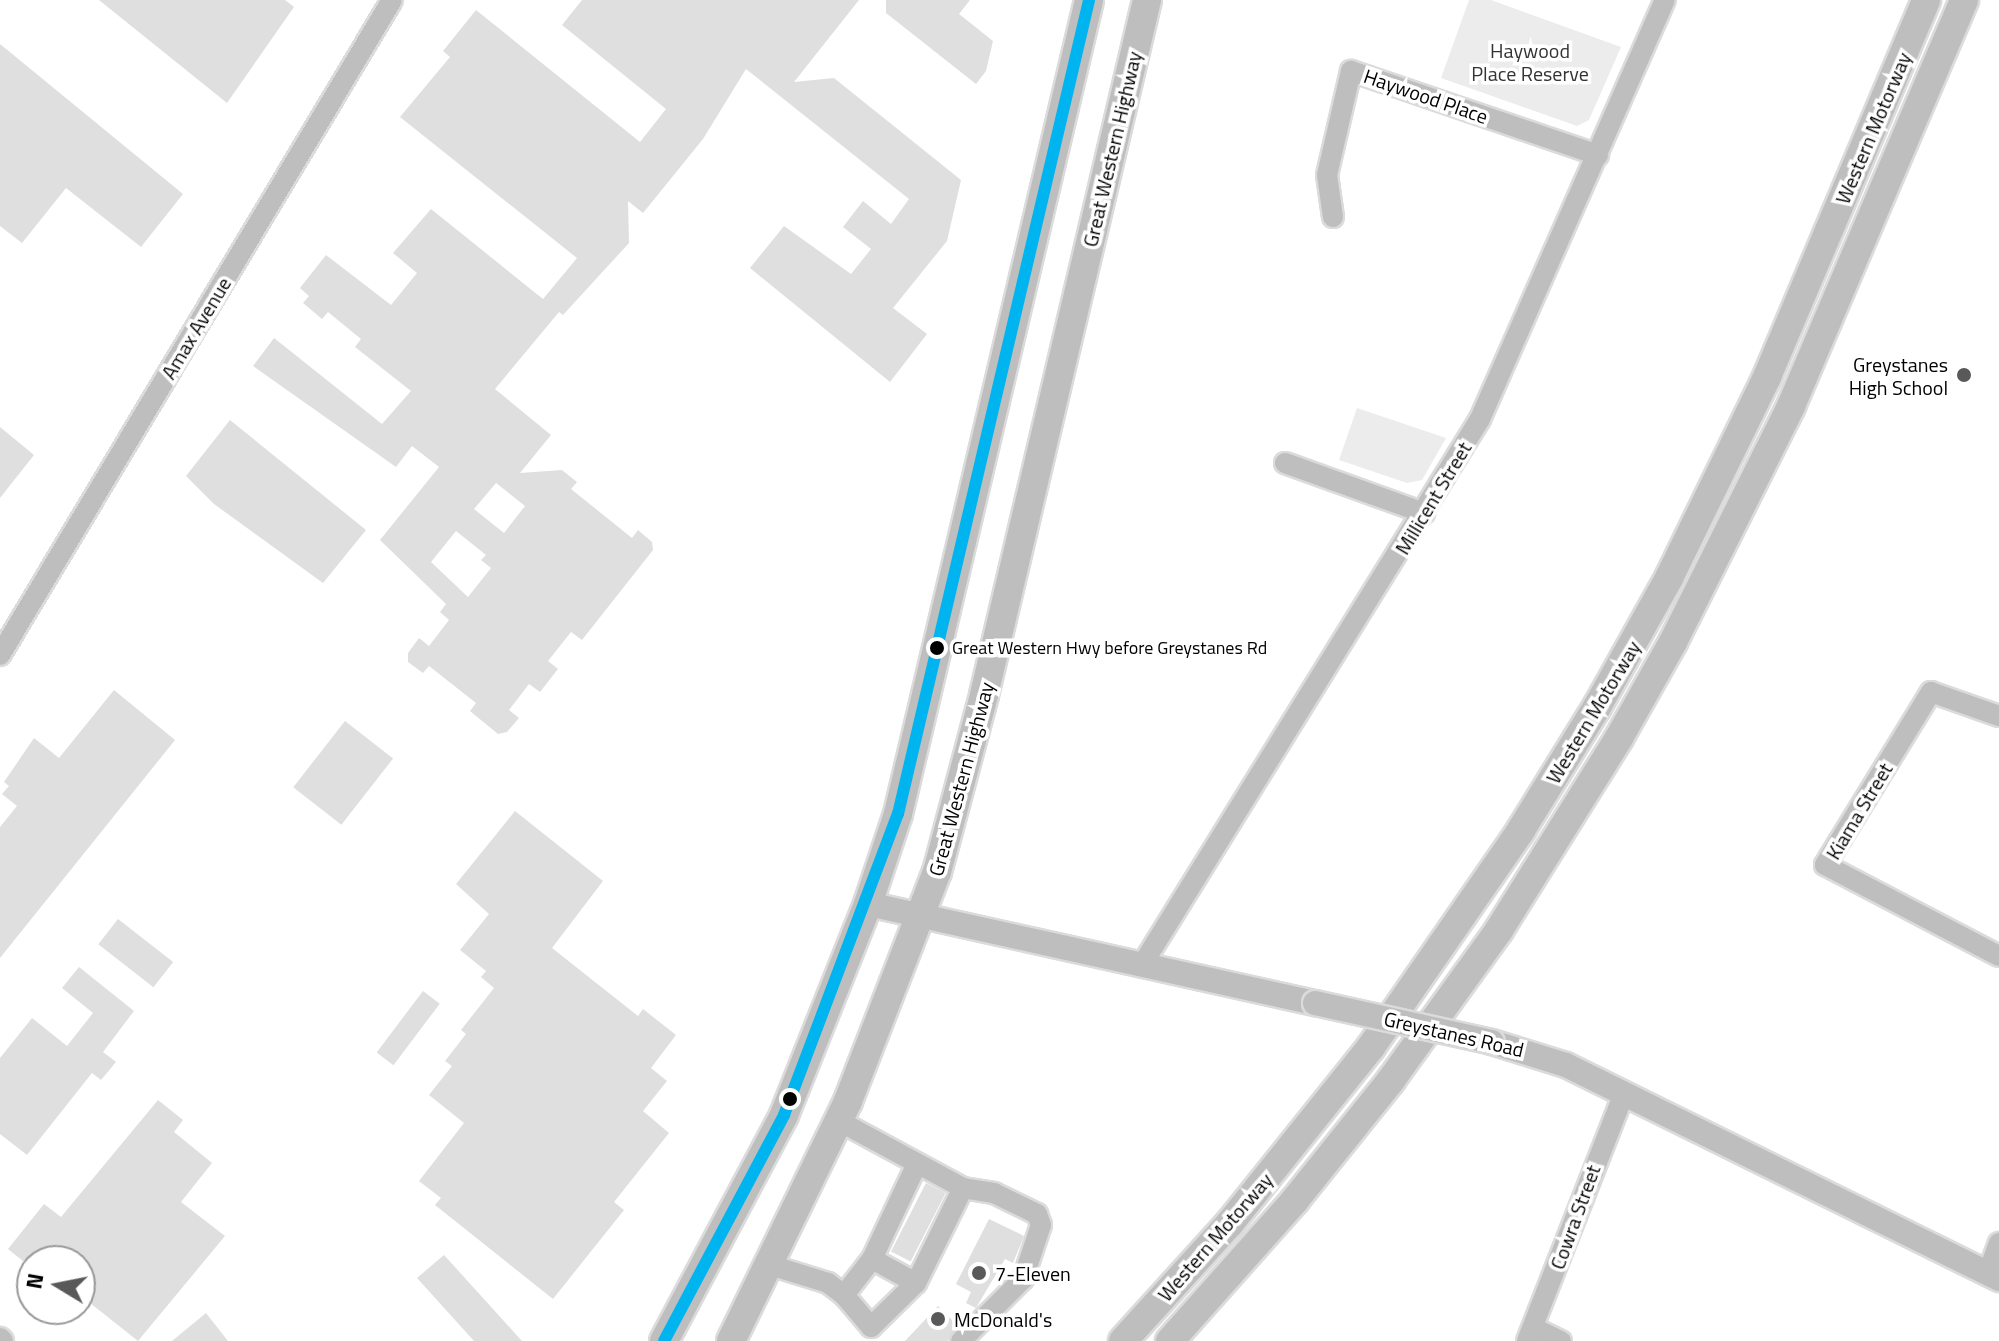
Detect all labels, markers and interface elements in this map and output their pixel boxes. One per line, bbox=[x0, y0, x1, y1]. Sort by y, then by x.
park label: Haywood Place Reserve bbox=[1471, 38, 1589, 85]
street label: Great Western Highway bbox=[1078, 49, 1146, 249]
street label: Western Motorway bbox=[1830, 49, 1916, 207]
street label: Haywood Place bbox=[1361, 64, 1491, 128]
street label: Amax Avenue bbox=[156, 273, 236, 383]
place label: Greystanes High School bbox=[1849, 352, 1948, 399]
marker: Greystanes High School bbox=[1955, 366, 1973, 384]
street label: Millicent Street bbox=[1390, 437, 1476, 559]
street label: Western Motorway bbox=[1541, 636, 1645, 788]
place label: Great Western Hwy before Greystanes Rd bbox=[952, 637, 1267, 659]
marker: Great Western Hwy before Greystanes Rd bbox=[929, 640, 945, 656]
street label: Great Western Highway bbox=[924, 679, 998, 879]
street label: Kiama Street bbox=[1821, 758, 1897, 864]
street label: Greystanes Road bbox=[1382, 1006, 1526, 1062]
unlabelled marker bbox=[782, 1091, 798, 1107]
street label: Cowra Street bbox=[1545, 1162, 1605, 1272]
street label: Western Motorway bbox=[1153, 1168, 1277, 1306]
north arrow bbox=[16, 1245, 96, 1325]
place label: 7-Eleven bbox=[995, 1261, 1071, 1285]
marker: 7-Eleven bbox=[970, 1264, 988, 1282]
text: N bbox=[16, 1271, 52, 1292]
place label: McDonald's bbox=[954, 1307, 1052, 1331]
marker: McDonald's bbox=[929, 1310, 947, 1328]

